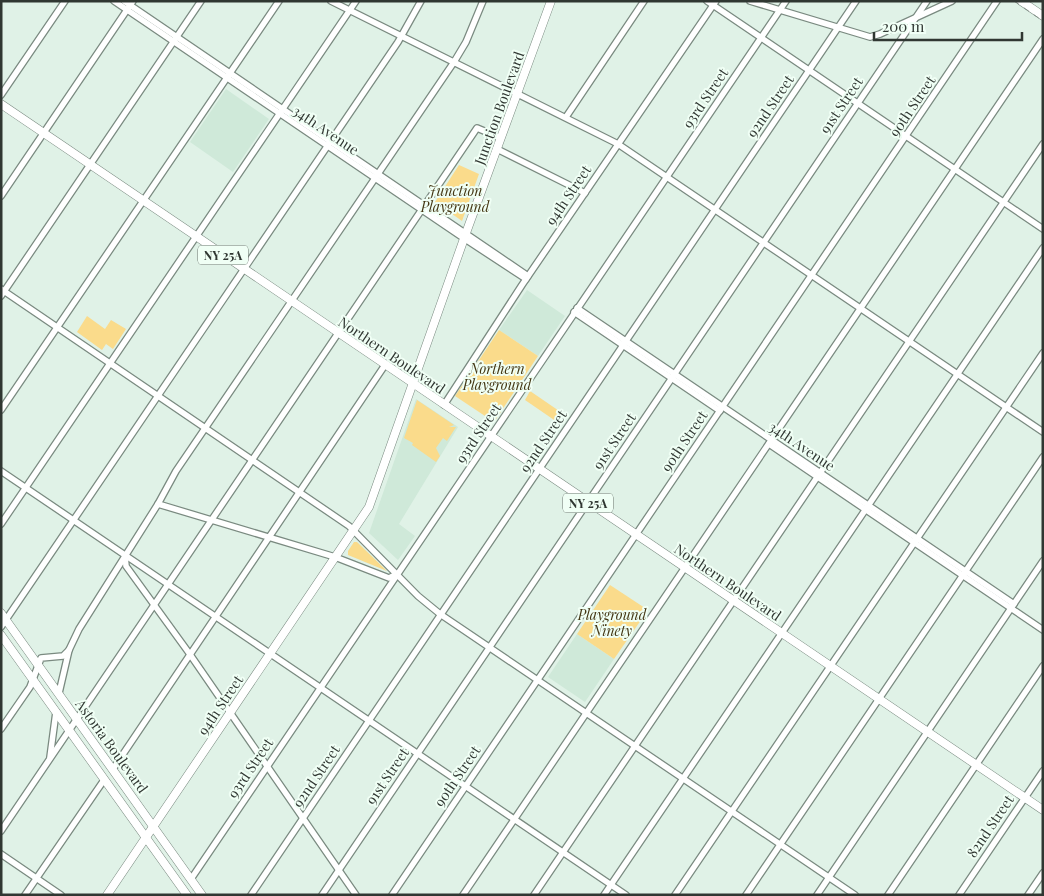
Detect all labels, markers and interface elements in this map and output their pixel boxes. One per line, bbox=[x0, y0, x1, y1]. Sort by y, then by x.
scale bar bbox=[874, 10, 1022, 42]
text: 200 m bbox=[882, 16, 925, 36]
street label: Junction Boulevard bbox=[469, 49, 528, 168]
street label: 93rd Street bbox=[678, 63, 733, 132]
street label: 92nd Street bbox=[742, 70, 798, 141]
street label: 90th Street bbox=[885, 71, 940, 140]
street label: 91st Street bbox=[815, 72, 867, 137]
street label: 34th Avenue bbox=[289, 101, 363, 159]
street label: 94th Street bbox=[541, 161, 596, 229]
park label: Junction Playground bbox=[420, 181, 490, 216]
road number: NY 25A bbox=[198, 246, 248, 264]
street label: Northern Boulevard bbox=[335, 312, 449, 398]
park label: Northern Playground bbox=[462, 359, 532, 394]
street label: 93rd Street bbox=[451, 398, 506, 467]
street label: 92nd Street bbox=[515, 405, 571, 476]
street label: 90th Street bbox=[657, 406, 712, 475]
street label: 91st Street bbox=[588, 408, 640, 473]
street label: 34th Avenue bbox=[765, 417, 839, 475]
road number: NY 25A bbox=[563, 493, 613, 512]
street label: Northern Boulevard bbox=[671, 539, 785, 625]
park label: Playground Ninety bbox=[577, 605, 647, 640]
street label: 94th Street bbox=[193, 671, 248, 739]
street label: Astoria Boulevard bbox=[71, 694, 152, 797]
street label: 93rd Street bbox=[223, 733, 278, 802]
street label: 92nd Street bbox=[288, 740, 344, 811]
street label: 90th Street bbox=[430, 741, 485, 810]
street label: 91st Street bbox=[361, 743, 413, 808]
street label: 82nd Street bbox=[962, 790, 1018, 861]

